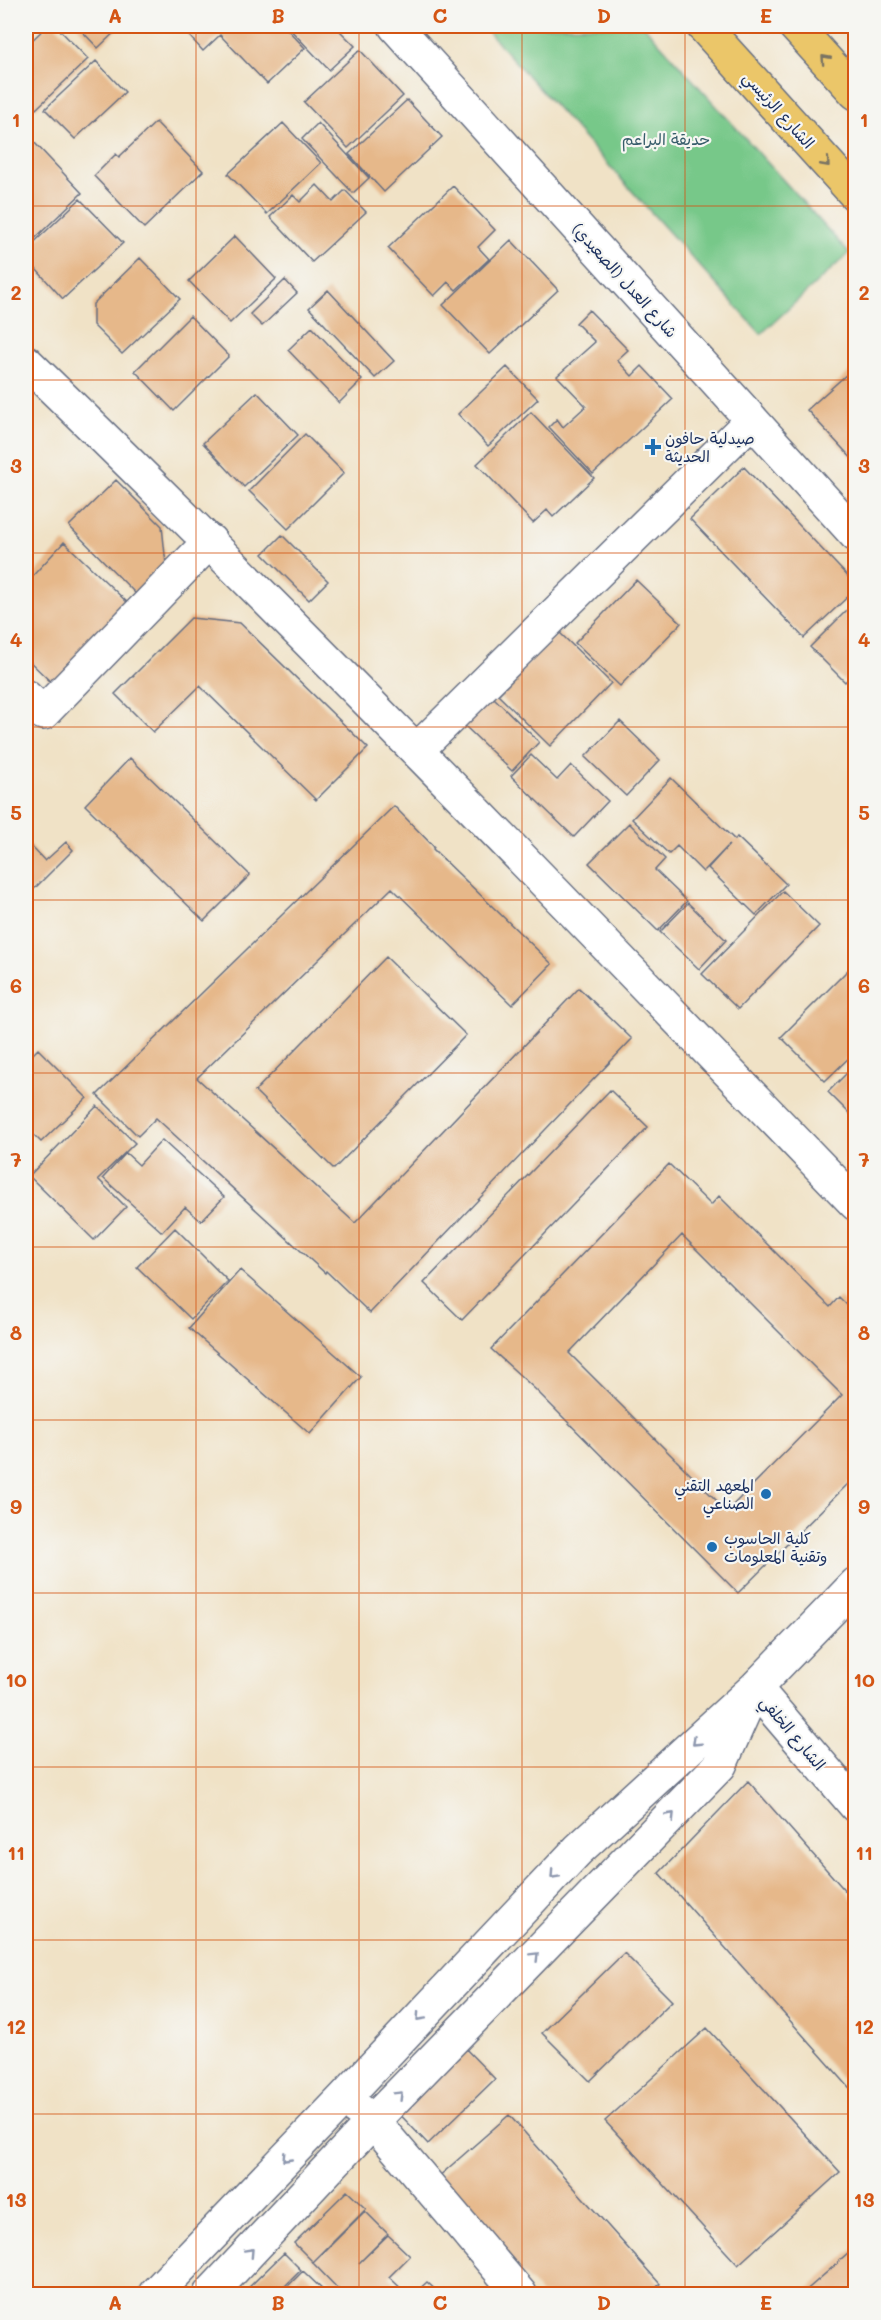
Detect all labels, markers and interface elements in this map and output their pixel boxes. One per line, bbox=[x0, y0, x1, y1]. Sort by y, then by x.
text: A bbox=[108, 2, 122, 28]
text: B bbox=[271, 2, 285, 28]
text: C bbox=[433, 2, 448, 28]
text: D bbox=[597, 2, 611, 28]
text: E bbox=[760, 2, 772, 28]
one-way arrow bbox=[821, 56, 832, 66]
street label: الشارع الرئيسي bbox=[735, 67, 820, 156]
text: 1 bbox=[12, 106, 20, 132]
text: 1 bbox=[860, 106, 868, 132]
park label: حديقة البراعم bbox=[622, 128, 710, 152]
one-way arrow bbox=[819, 156, 830, 167]
street label: شارع العدل (الصعيدي) bbox=[567, 218, 683, 343]
text: 2 bbox=[10, 279, 22, 305]
text: 2 bbox=[858, 279, 870, 305]
place label: صيدلية حافون الحديثة bbox=[665, 427, 755, 466]
marker: صيدلية حافون الحديثة bbox=[646, 440, 660, 454]
text: 3 bbox=[10, 452, 22, 478]
text: 3 bbox=[858, 452, 870, 478]
text: 4 bbox=[10, 626, 23, 652]
text: 4 bbox=[858, 626, 871, 652]
text: 5 bbox=[10, 799, 22, 825]
text: 5 bbox=[858, 799, 870, 825]
text: 6 bbox=[10, 972, 22, 998]
text: 6 bbox=[858, 972, 870, 998]
text: 7 bbox=[10, 1146, 22, 1172]
text: 7 bbox=[858, 1146, 870, 1172]
text: 8 bbox=[10, 1319, 22, 1345]
text: 8 bbox=[858, 1319, 870, 1345]
place label: المعهد التقني الصناعي bbox=[674, 1474, 754, 1518]
marker: المعهد التقني الصناعي bbox=[759, 1487, 773, 1501]
text: 9 bbox=[10, 1493, 22, 1519]
text: 9 bbox=[858, 1493, 870, 1519]
place label: كلية الحاسوب وتقنية المعلومات bbox=[724, 1527, 827, 1567]
marker: كلية الحاسوب وتقنية المعلومات bbox=[705, 1540, 719, 1554]
text: 10 bbox=[5, 1666, 27, 1692]
text: 10 bbox=[853, 1666, 875, 1692]
street label: الشارع الخلفي bbox=[752, 1691, 831, 1777]
one-way arrow bbox=[692, 1734, 703, 1745]
one-way arrow bbox=[664, 1813, 675, 1823]
text: 11 bbox=[7, 1839, 25, 1865]
text: 11 bbox=[855, 1839, 873, 1865]
one-way arrow bbox=[550, 1868, 561, 1879]
one-way arrow bbox=[528, 1953, 539, 1964]
one-way arrow bbox=[417, 2010, 428, 2021]
text: 12 bbox=[6, 2013, 26, 2039]
text: 12 bbox=[854, 2013, 874, 2039]
one-way arrow bbox=[391, 2092, 402, 2103]
one-way arrow bbox=[282, 2152, 293, 2162]
text: 13 bbox=[6, 2186, 26, 2212]
text: 13 bbox=[854, 2186, 874, 2212]
one-way arrow bbox=[243, 2248, 254, 2259]
text: A bbox=[108, 2289, 122, 2315]
text: B bbox=[271, 2289, 285, 2315]
text: C bbox=[433, 2289, 448, 2315]
text: D bbox=[597, 2289, 611, 2315]
text: E bbox=[760, 2289, 772, 2315]

